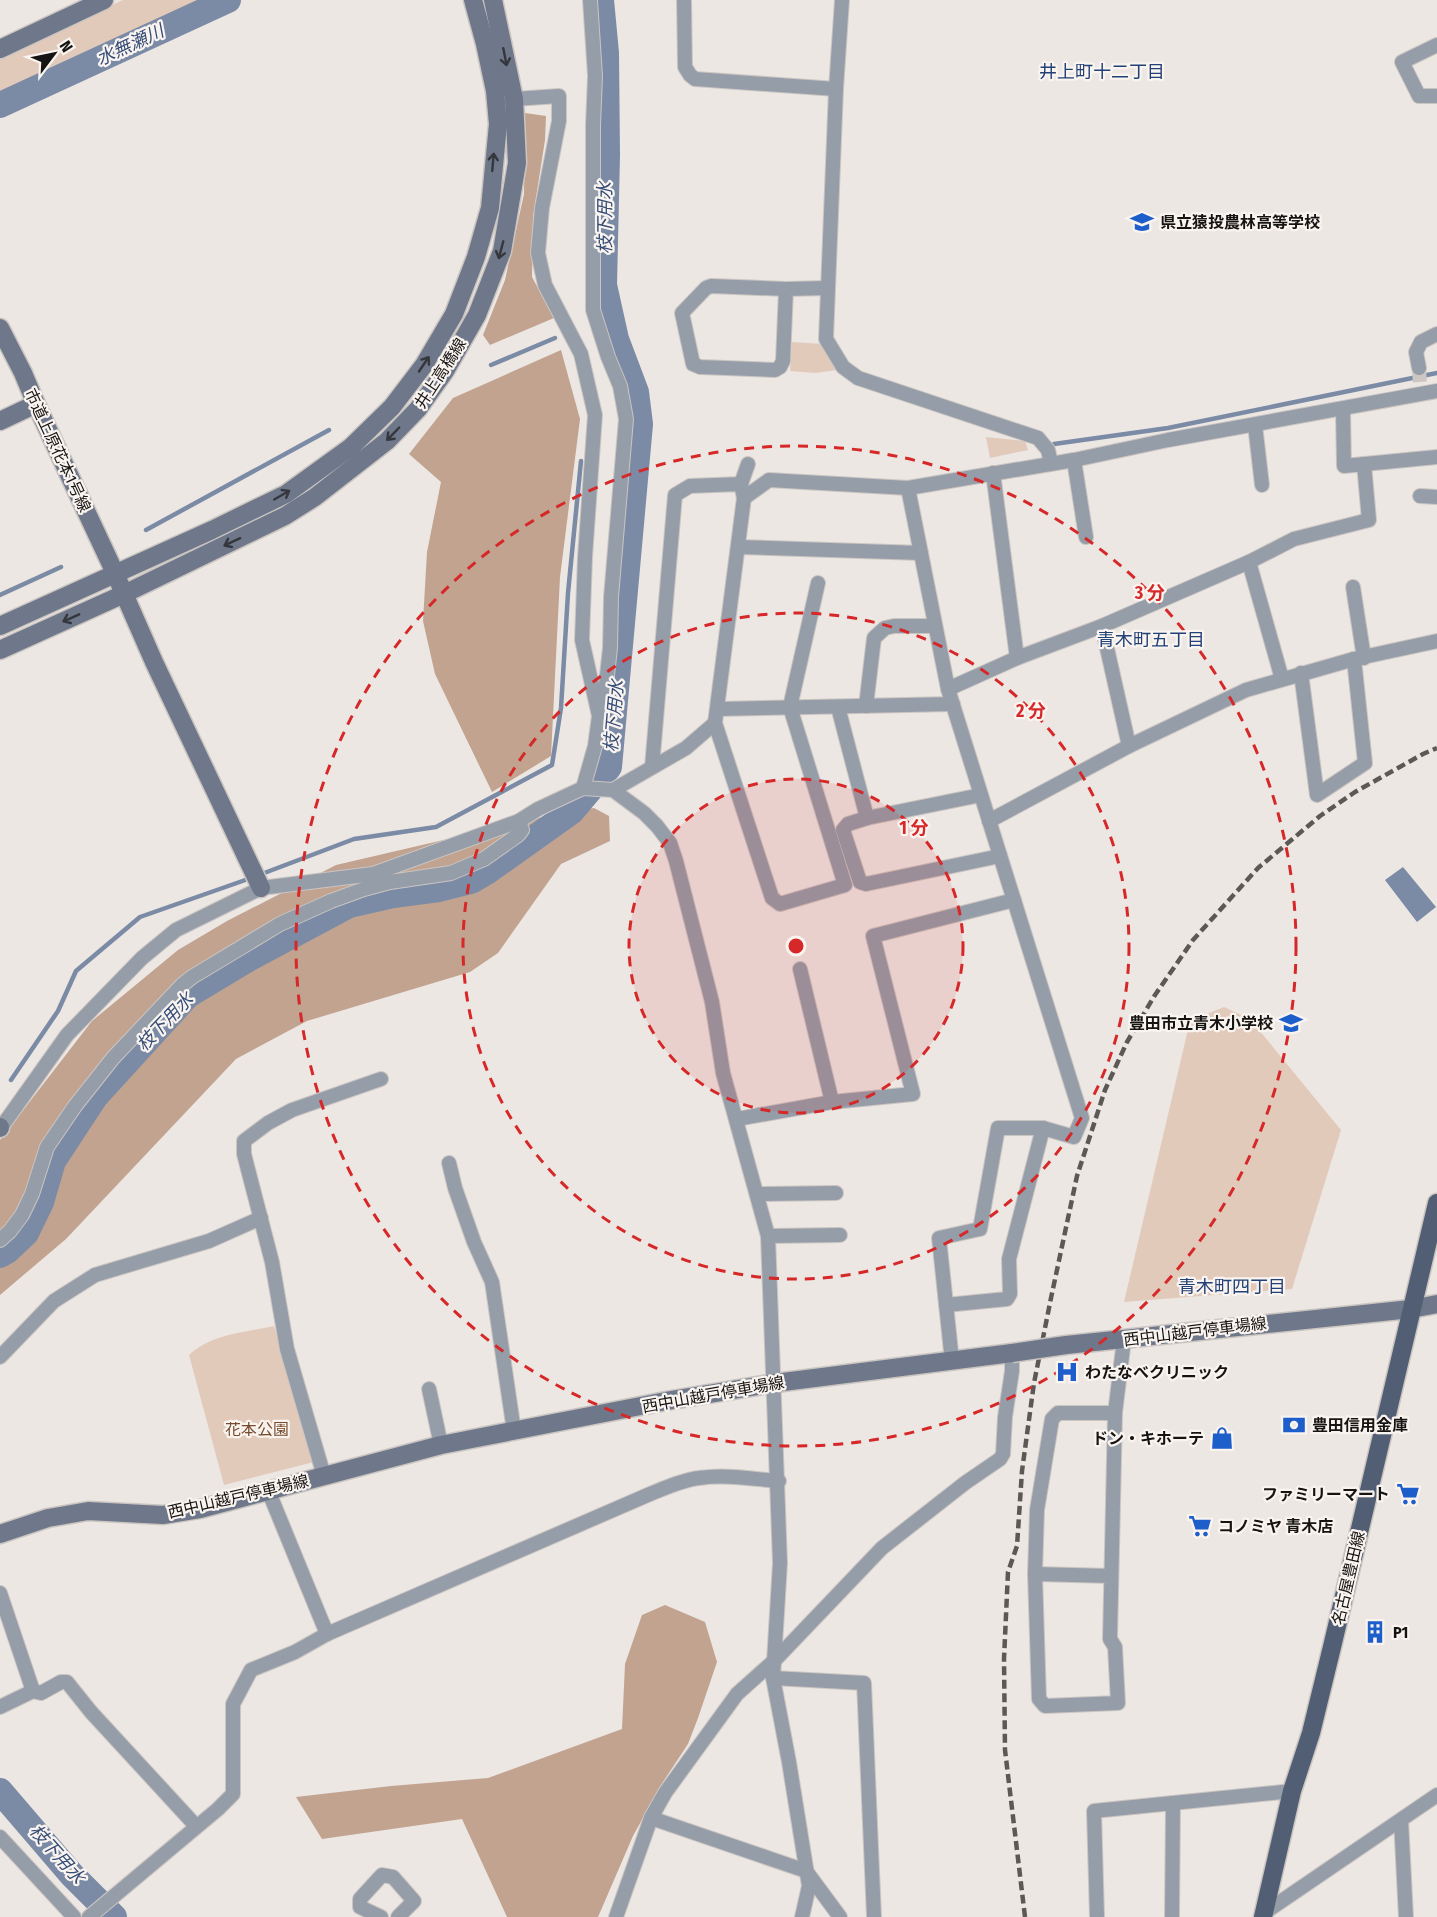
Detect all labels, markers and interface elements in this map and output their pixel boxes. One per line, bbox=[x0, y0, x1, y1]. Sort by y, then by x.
water label: 水無瀬川 bbox=[93, 19, 169, 70]
north arrow bbox=[24, 24, 84, 84]
text: N bbox=[56, 37, 77, 55]
one-way arrow bbox=[500, 47, 511, 66]
district label: 井上町十二丁目 bbox=[1039, 61, 1165, 83]
one-way arrow bbox=[488, 153, 499, 173]
water label: 枝下用水 bbox=[594, 180, 616, 254]
school or university icon: 県立猿投農林高等学校 bbox=[1129, 209, 1155, 235]
place label: 県立猿投農林高等学校 bbox=[1160, 213, 1320, 232]
one-way arrow bbox=[495, 240, 507, 259]
street label: 井上高橋線 bbox=[411, 335, 470, 412]
one-way arrow bbox=[418, 356, 430, 373]
street label: 市道上原花本1号線 bbox=[21, 385, 95, 515]
one-way arrow bbox=[386, 427, 401, 442]
one-way arrow bbox=[273, 489, 291, 500]
one-way arrow bbox=[224, 537, 242, 549]
text: 3 分 bbox=[1134, 582, 1165, 604]
one-way arrow bbox=[62, 613, 80, 624]
district label: 青木町五丁目 bbox=[1097, 629, 1205, 651]
water label: 枝下用水 bbox=[600, 677, 628, 753]
text: 2 分 bbox=[1015, 700, 1046, 722]
text: 1 分 bbox=[899, 817, 929, 839]
centre of rings bbox=[786, 936, 806, 956]
water label: 枝下用水 bbox=[132, 987, 199, 1056]
school or university icon: 豊田市立青木小学校 bbox=[1278, 1010, 1304, 1036]
place label: 豊田市立青木小学校 bbox=[1129, 1014, 1273, 1033]
district label: 青木町四丁目 bbox=[1178, 1276, 1286, 1298]
street label: 西中山越戸停車場線 bbox=[1122, 1313, 1268, 1350]
hospital icon: わたなべクリニック bbox=[1054, 1359, 1080, 1385]
place label: わたなべクリニック bbox=[1085, 1363, 1229, 1382]
street label: 西中山越戸停車場線 bbox=[641, 1373, 786, 1416]
bank icon: 豊田信用金庫 bbox=[1281, 1412, 1307, 1438]
place label: 豊田信用金庫 bbox=[1312, 1416, 1408, 1435]
park label: 花本公園 bbox=[225, 1420, 289, 1439]
shop icon: ドン・キホーテ bbox=[1209, 1425, 1235, 1451]
place label: ドン・キホーテ bbox=[1092, 1429, 1204, 1448]
street label: 西中山越戸停車場線 bbox=[166, 1471, 310, 1522]
supermarket icon: ファミリーマート bbox=[1395, 1481, 1421, 1507]
place label: ファミリーマート bbox=[1262, 1485, 1390, 1504]
supermarket icon: コノミヤ 青木店 bbox=[1187, 1513, 1213, 1539]
place label: コノミヤ 青木店 bbox=[1218, 1517, 1333, 1536]
street label: 名古屋豊田線 bbox=[1328, 1529, 1369, 1627]
building icon: P1 bbox=[1362, 1619, 1388, 1645]
place label: P1 bbox=[1393, 1623, 1408, 1642]
water label: 枝下用水 bbox=[25, 1820, 91, 1890]

